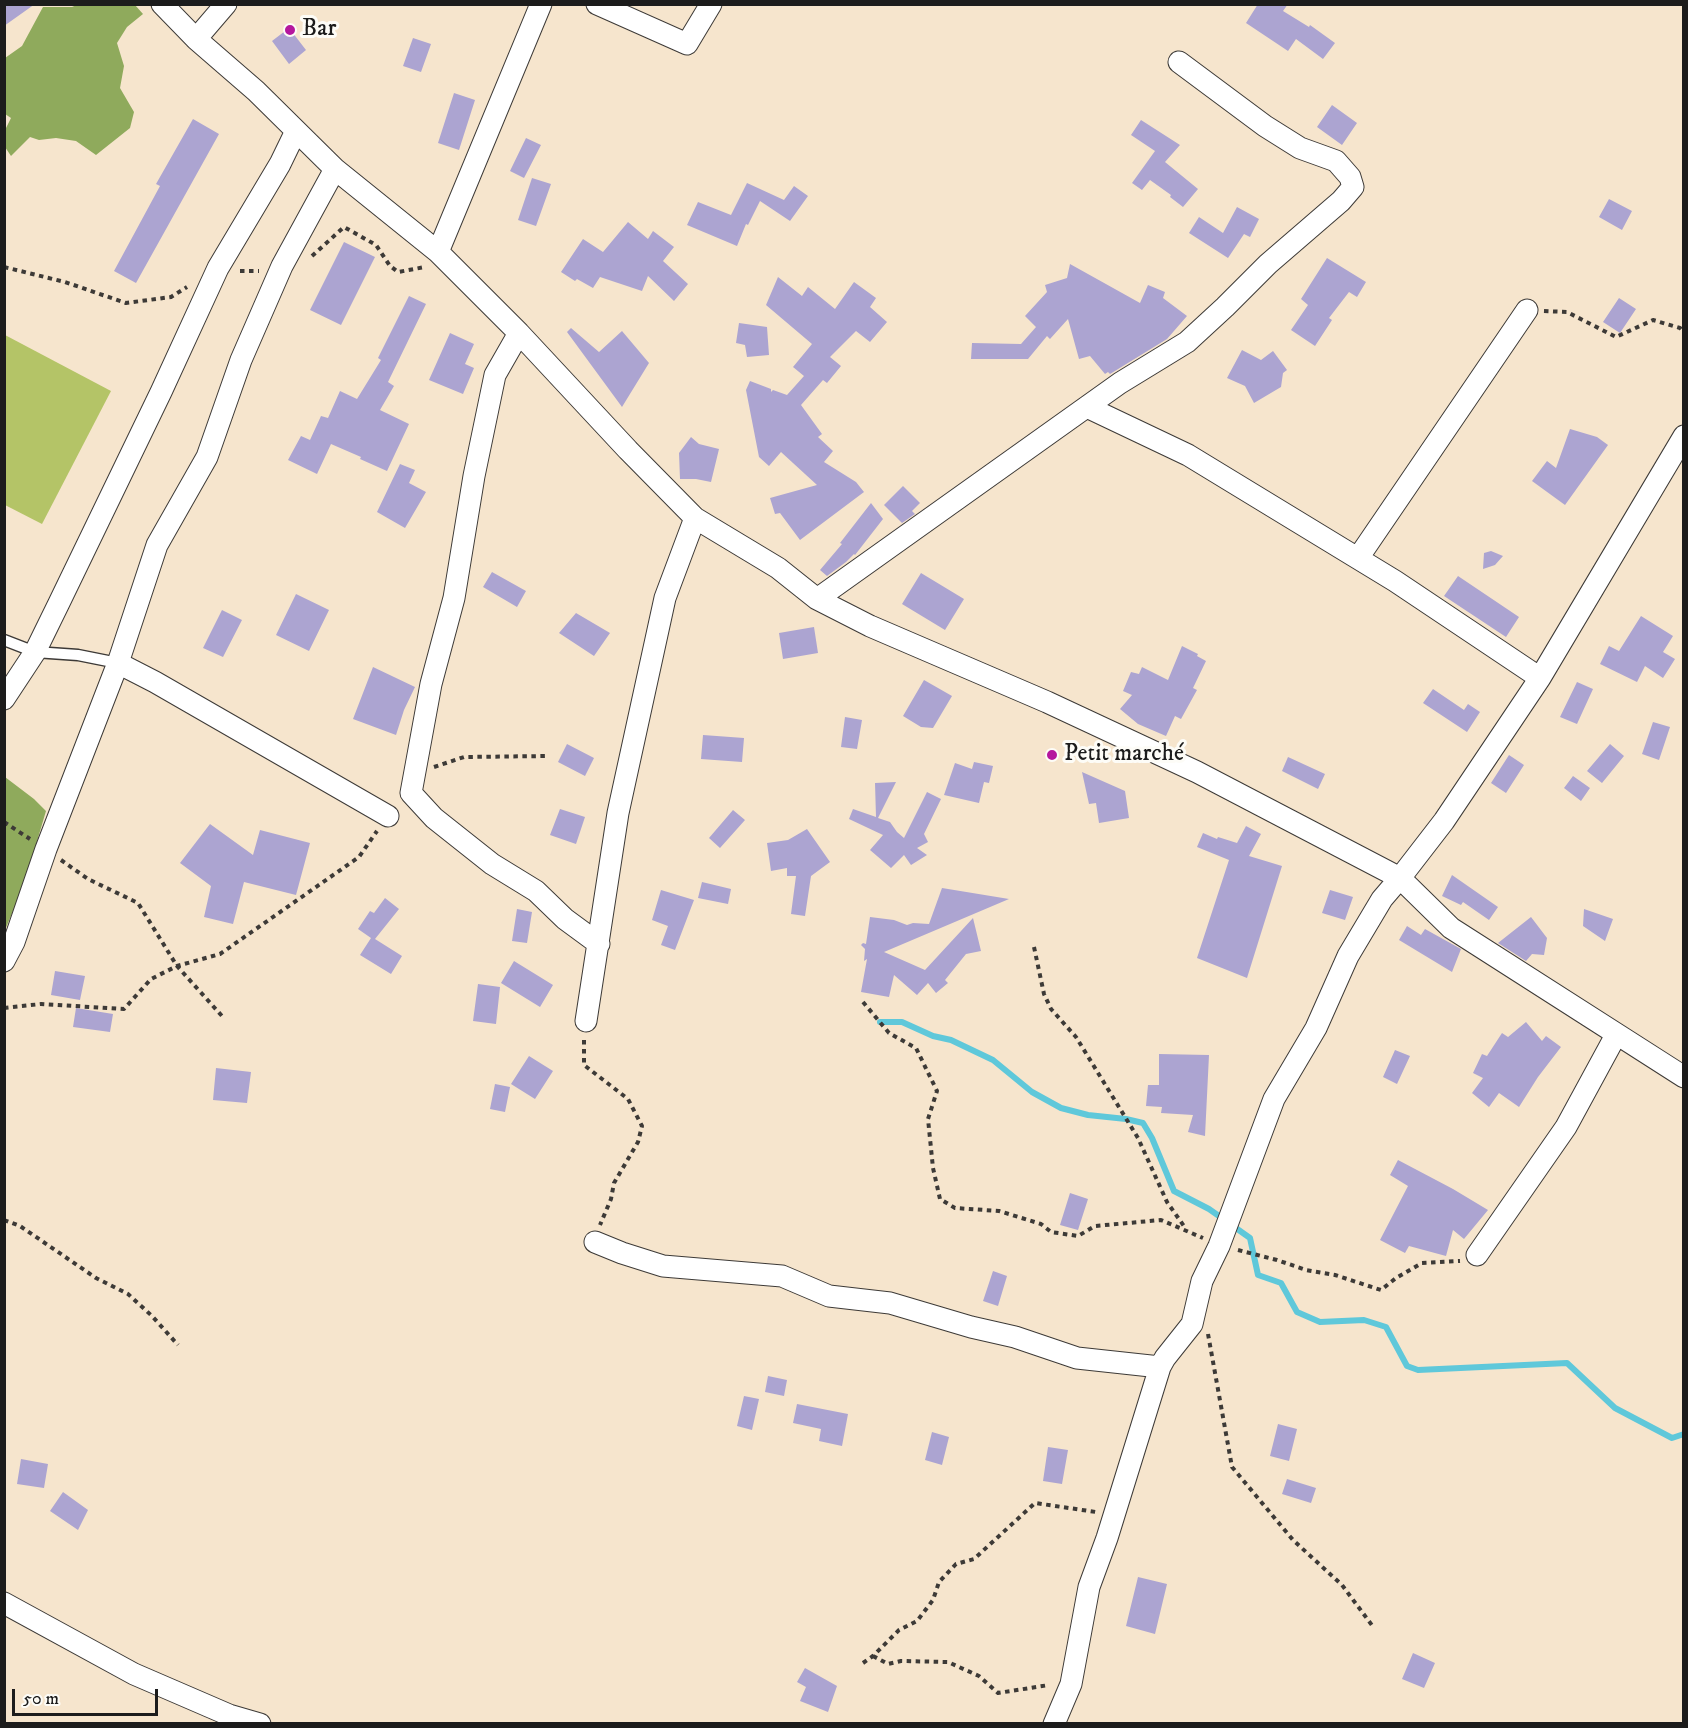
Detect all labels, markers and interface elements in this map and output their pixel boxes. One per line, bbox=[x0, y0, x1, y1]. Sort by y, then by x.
place label: Bar bbox=[302, 16, 336, 44]
marker: Bar bbox=[283, 23, 297, 37]
place label: Petit marché bbox=[1064, 741, 1184, 769]
marker: Petit marché bbox=[1045, 748, 1059, 762]
scale bar bbox=[15, 1677, 160, 1715]
text: 50 m bbox=[23, 1688, 59, 1710]

